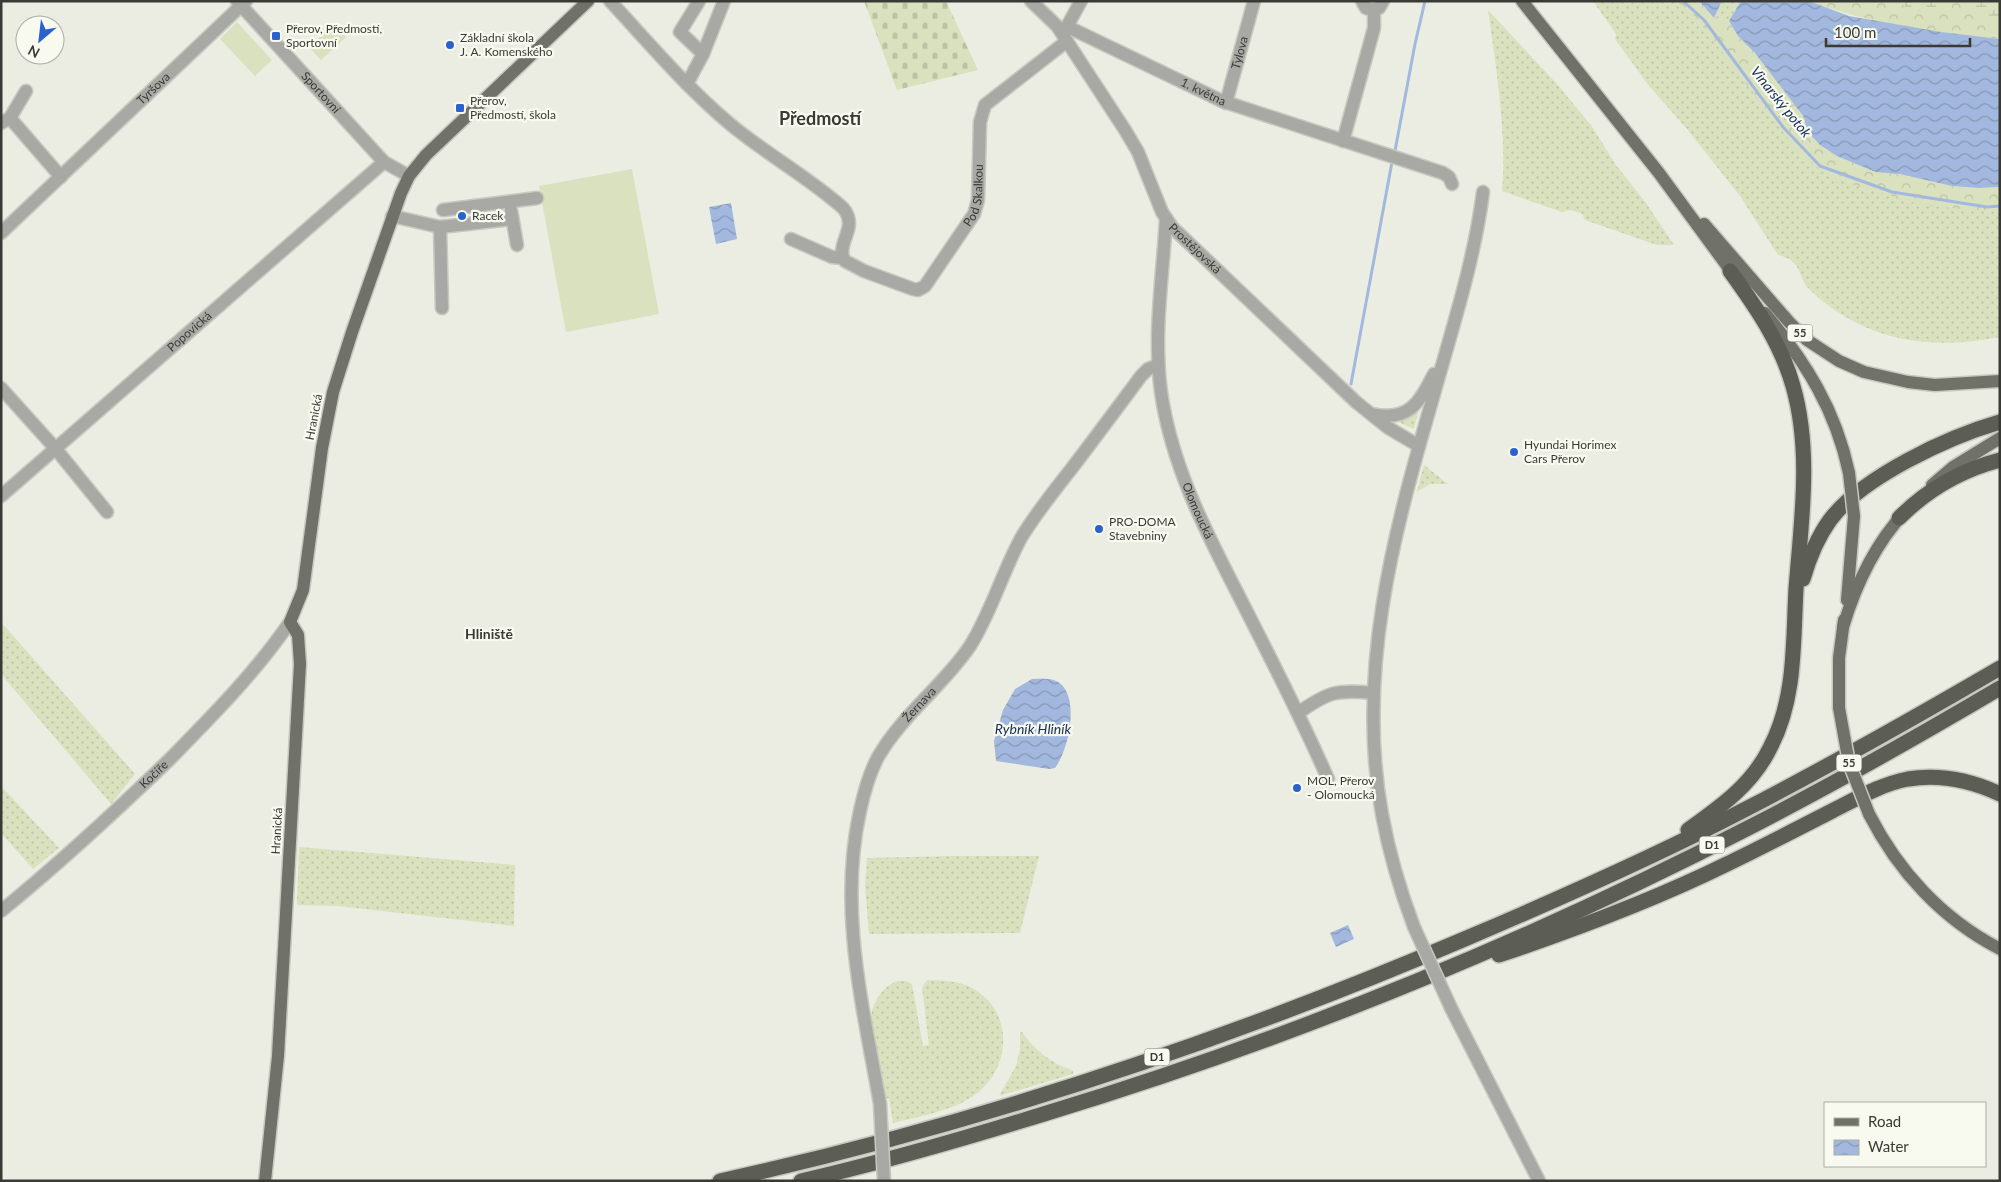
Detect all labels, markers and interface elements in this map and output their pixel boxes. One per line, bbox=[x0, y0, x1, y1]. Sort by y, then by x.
north arrow bbox=[15, 15, 65, 65]
scale bar bbox=[1826, 15, 1970, 47]
place label: Přerov, Předmostí, Sportovní bbox=[286, 21, 382, 50]
text: 100 m bbox=[1834, 23, 1876, 41]
marker: Přerov, Předmostí, Sportovní bbox=[270, 30, 282, 42]
place label: Základní škola J. A. Komenského bbox=[460, 30, 553, 59]
street label: Tylova bbox=[1228, 34, 1251, 71]
marker: Základní škola J. A. Komenského bbox=[444, 39, 456, 51]
text: N bbox=[25, 42, 42, 62]
water label: Vinarský potok bbox=[1748, 63, 1815, 141]
street label: Sportovní bbox=[298, 68, 344, 117]
street label: Tyršova bbox=[133, 69, 173, 108]
street label: 1. května bbox=[1178, 74, 1228, 109]
place label: Přerov, Předmostí, škola bbox=[470, 93, 556, 122]
marker: Přerov, Předmostí, škola bbox=[454, 102, 466, 114]
district label: Předmostí bbox=[779, 107, 863, 129]
street label: Pod Skalkou bbox=[960, 164, 986, 229]
place label: Racek bbox=[472, 208, 504, 223]
marker: Racek bbox=[456, 210, 468, 222]
street label: Prostějovská bbox=[1166, 220, 1225, 277]
street label: Popovická bbox=[164, 308, 214, 355]
road number: 55 bbox=[1788, 324, 1812, 342]
street label: Hranická bbox=[302, 393, 325, 441]
place label: Hyundai Horimex Cars Přerov bbox=[1524, 437, 1616, 466]
marker: Hyundai Horimex Cars Přerov bbox=[1508, 446, 1520, 458]
street label: Olomoucká bbox=[1179, 480, 1217, 541]
place label: PRO-DOMA Stavebniny bbox=[1109, 514, 1177, 543]
marker: PRO-DOMA Stavebniny bbox=[1093, 523, 1105, 535]
district label: Hliniště bbox=[465, 625, 513, 642]
street label: Žernava bbox=[899, 684, 939, 725]
water label: Rybník Hliník bbox=[995, 720, 1071, 737]
road number: 55 bbox=[1836, 754, 1862, 771]
street label: Kočíře bbox=[136, 757, 171, 791]
place label: MOL, Přerov - Olomoucká bbox=[1307, 773, 1375, 802]
marker: MOL, Přerov - Olomoucká bbox=[1291, 782, 1303, 794]
street label: Hranická bbox=[268, 807, 285, 855]
road number: D1 bbox=[1700, 836, 1724, 854]
road number: D1 bbox=[1144, 1048, 1170, 1066]
legend bbox=[1824, 1102, 1986, 1167]
text: Road bbox=[1868, 1112, 1901, 1130]
text: Water bbox=[1868, 1137, 1909, 1155]

